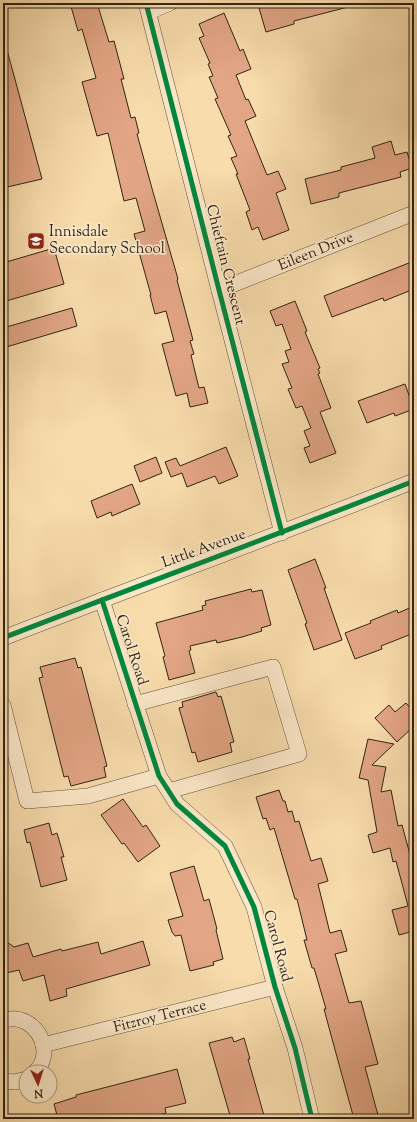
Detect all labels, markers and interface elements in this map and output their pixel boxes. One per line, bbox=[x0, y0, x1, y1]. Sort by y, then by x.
street label: Chieftain Crescent bbox=[200, 202, 250, 328]
place label: Innisdale Secondary School bbox=[49, 222, 165, 260]
street label: Eileen Drive bbox=[275, 227, 357, 277]
school or university icon: Innisdale Secondary School bbox=[26, 231, 46, 251]
street label: Little Avenue bbox=[159, 524, 249, 574]
street label: Carol Road bbox=[110, 612, 152, 689]
street label: Carol Road bbox=[257, 908, 297, 985]
street label: Fitzroy Terrace bbox=[111, 995, 209, 1039]
north arrow bbox=[18, 1064, 58, 1104]
text: N bbox=[33, 1085, 45, 1101]

